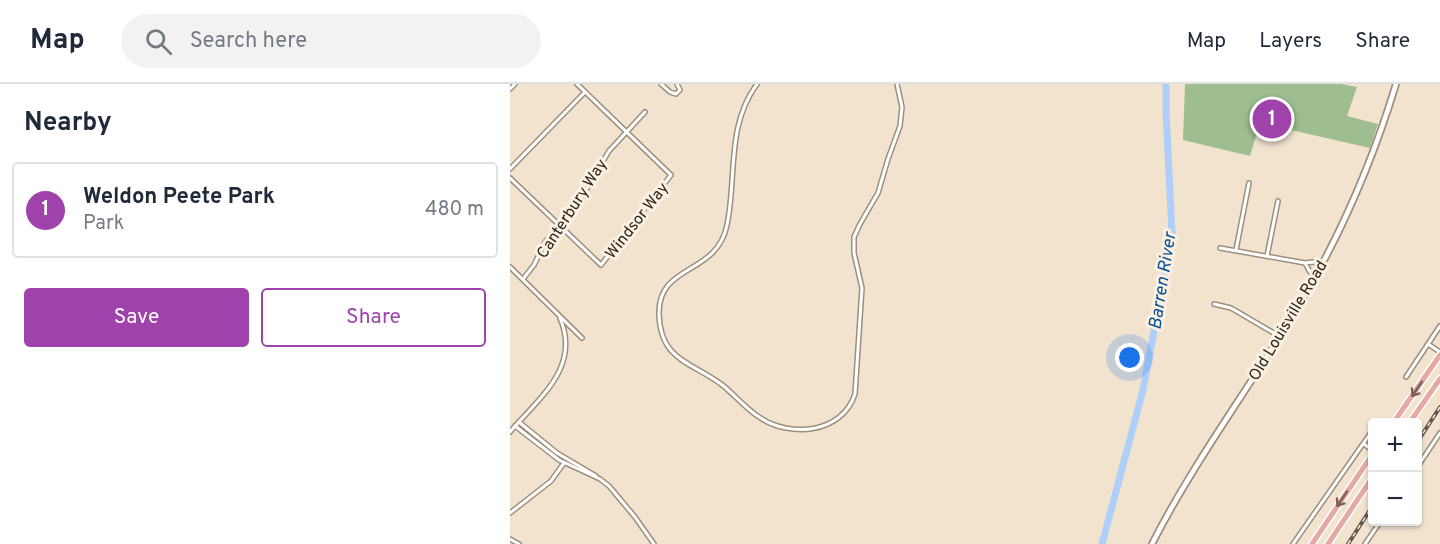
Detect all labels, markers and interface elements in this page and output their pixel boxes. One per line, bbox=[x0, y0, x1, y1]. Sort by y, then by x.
search box bbox=[121, 14, 541, 68]
text: Map bbox=[30, 23, 85, 59]
icon: search bbox=[142, 25, 175, 58]
text: Search here bbox=[190, 28, 307, 55]
text: Map bbox=[1187, 28, 1226, 55]
text: Layers bbox=[1259, 28, 1322, 55]
text: Share bbox=[1355, 28, 1410, 55]
pin: 1 bbox=[1252, 96, 1292, 141]
text: Nearby bbox=[24, 107, 112, 140]
street label: Canterbury Way bbox=[533, 155, 612, 263]
street label: Windsor Way bbox=[602, 179, 674, 263]
text: Weldon Peete Park bbox=[83, 184, 275, 211]
text: 1 bbox=[42, 197, 50, 223]
text: 480 m bbox=[425, 197, 484, 223]
text: Park bbox=[83, 211, 124, 237]
water label: Barren River bbox=[1144, 229, 1183, 331]
street label: Old Louisville Road bbox=[1245, 257, 1333, 385]
button: Save bbox=[24, 288, 249, 347]
button: Share bbox=[261, 288, 486, 347]
your location bbox=[1115, 343, 1144, 372]
one-way arrow bbox=[1411, 380, 1423, 396]
map controls bbox=[1368, 418, 1422, 526]
button: + bbox=[1368, 418, 1422, 472]
button: − bbox=[1368, 472, 1422, 526]
one-way arrow bbox=[1336, 491, 1349, 508]

